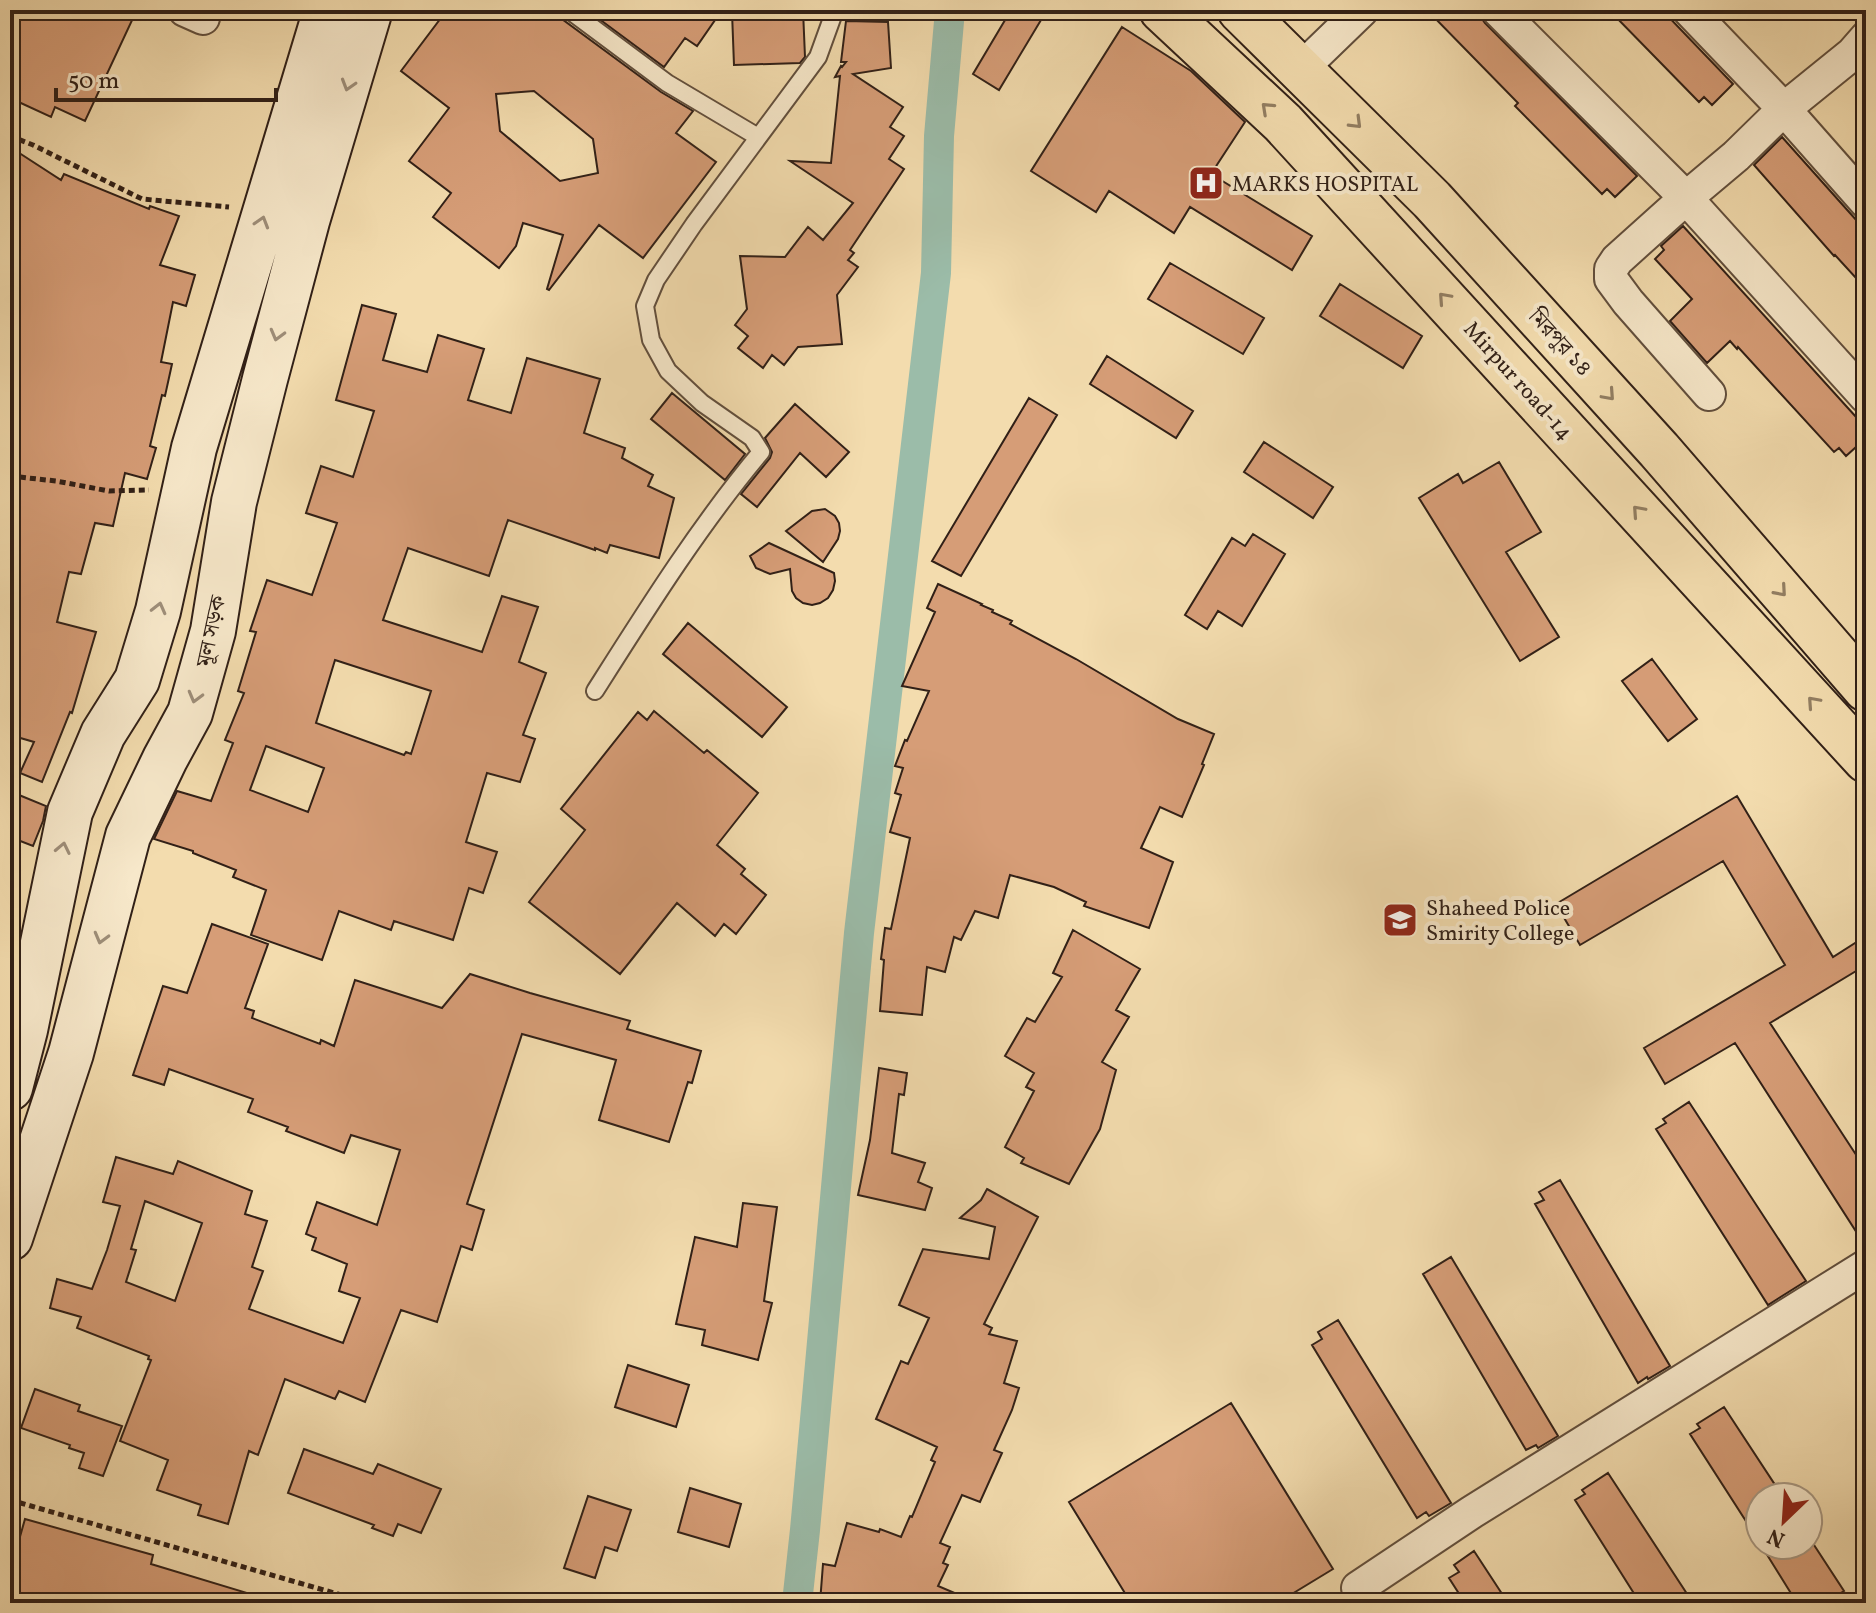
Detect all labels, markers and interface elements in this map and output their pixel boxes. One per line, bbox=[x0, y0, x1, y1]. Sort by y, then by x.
scale bar bbox=[56, 52, 276, 102]
text: 50 m bbox=[68, 65, 120, 99]
one-way arrow bbox=[341, 77, 357, 91]
one-way arrow bbox=[1261, 103, 1276, 117]
one-way arrow bbox=[1347, 114, 1361, 128]
hospital icon: MARKS HOSPITAL bbox=[1187, 164, 1225, 202]
place label: MARKS HOSPITAL bbox=[1232, 170, 1418, 201]
one-way arrow bbox=[253, 215, 269, 229]
one-way arrow bbox=[1438, 293, 1453, 307]
street label: মিরপুর ১৪ bbox=[1520, 302, 1598, 384]
street label: Mirpur road-14 bbox=[1455, 316, 1579, 448]
one-way arrow bbox=[269, 327, 286, 341]
one-way arrow bbox=[1600, 386, 1614, 401]
one-way arrow bbox=[1633, 505, 1647, 520]
one-way arrow bbox=[1771, 581, 1786, 596]
street label: মূল সড়ক bbox=[190, 591, 235, 671]
one-way arrow bbox=[149, 601, 166, 615]
one-way arrow bbox=[187, 690, 204, 704]
one-way arrow bbox=[1809, 697, 1823, 712]
one-way arrow bbox=[54, 841, 71, 855]
place label: Shaheed Police Smirity College bbox=[1426, 894, 1575, 950]
school or university icon: Shaheed Police Smirity College bbox=[1381, 901, 1419, 939]
one-way arrow bbox=[94, 931, 111, 945]
north arrow bbox=[1744, 1481, 1824, 1561]
text: N bbox=[1763, 1519, 1790, 1554]

